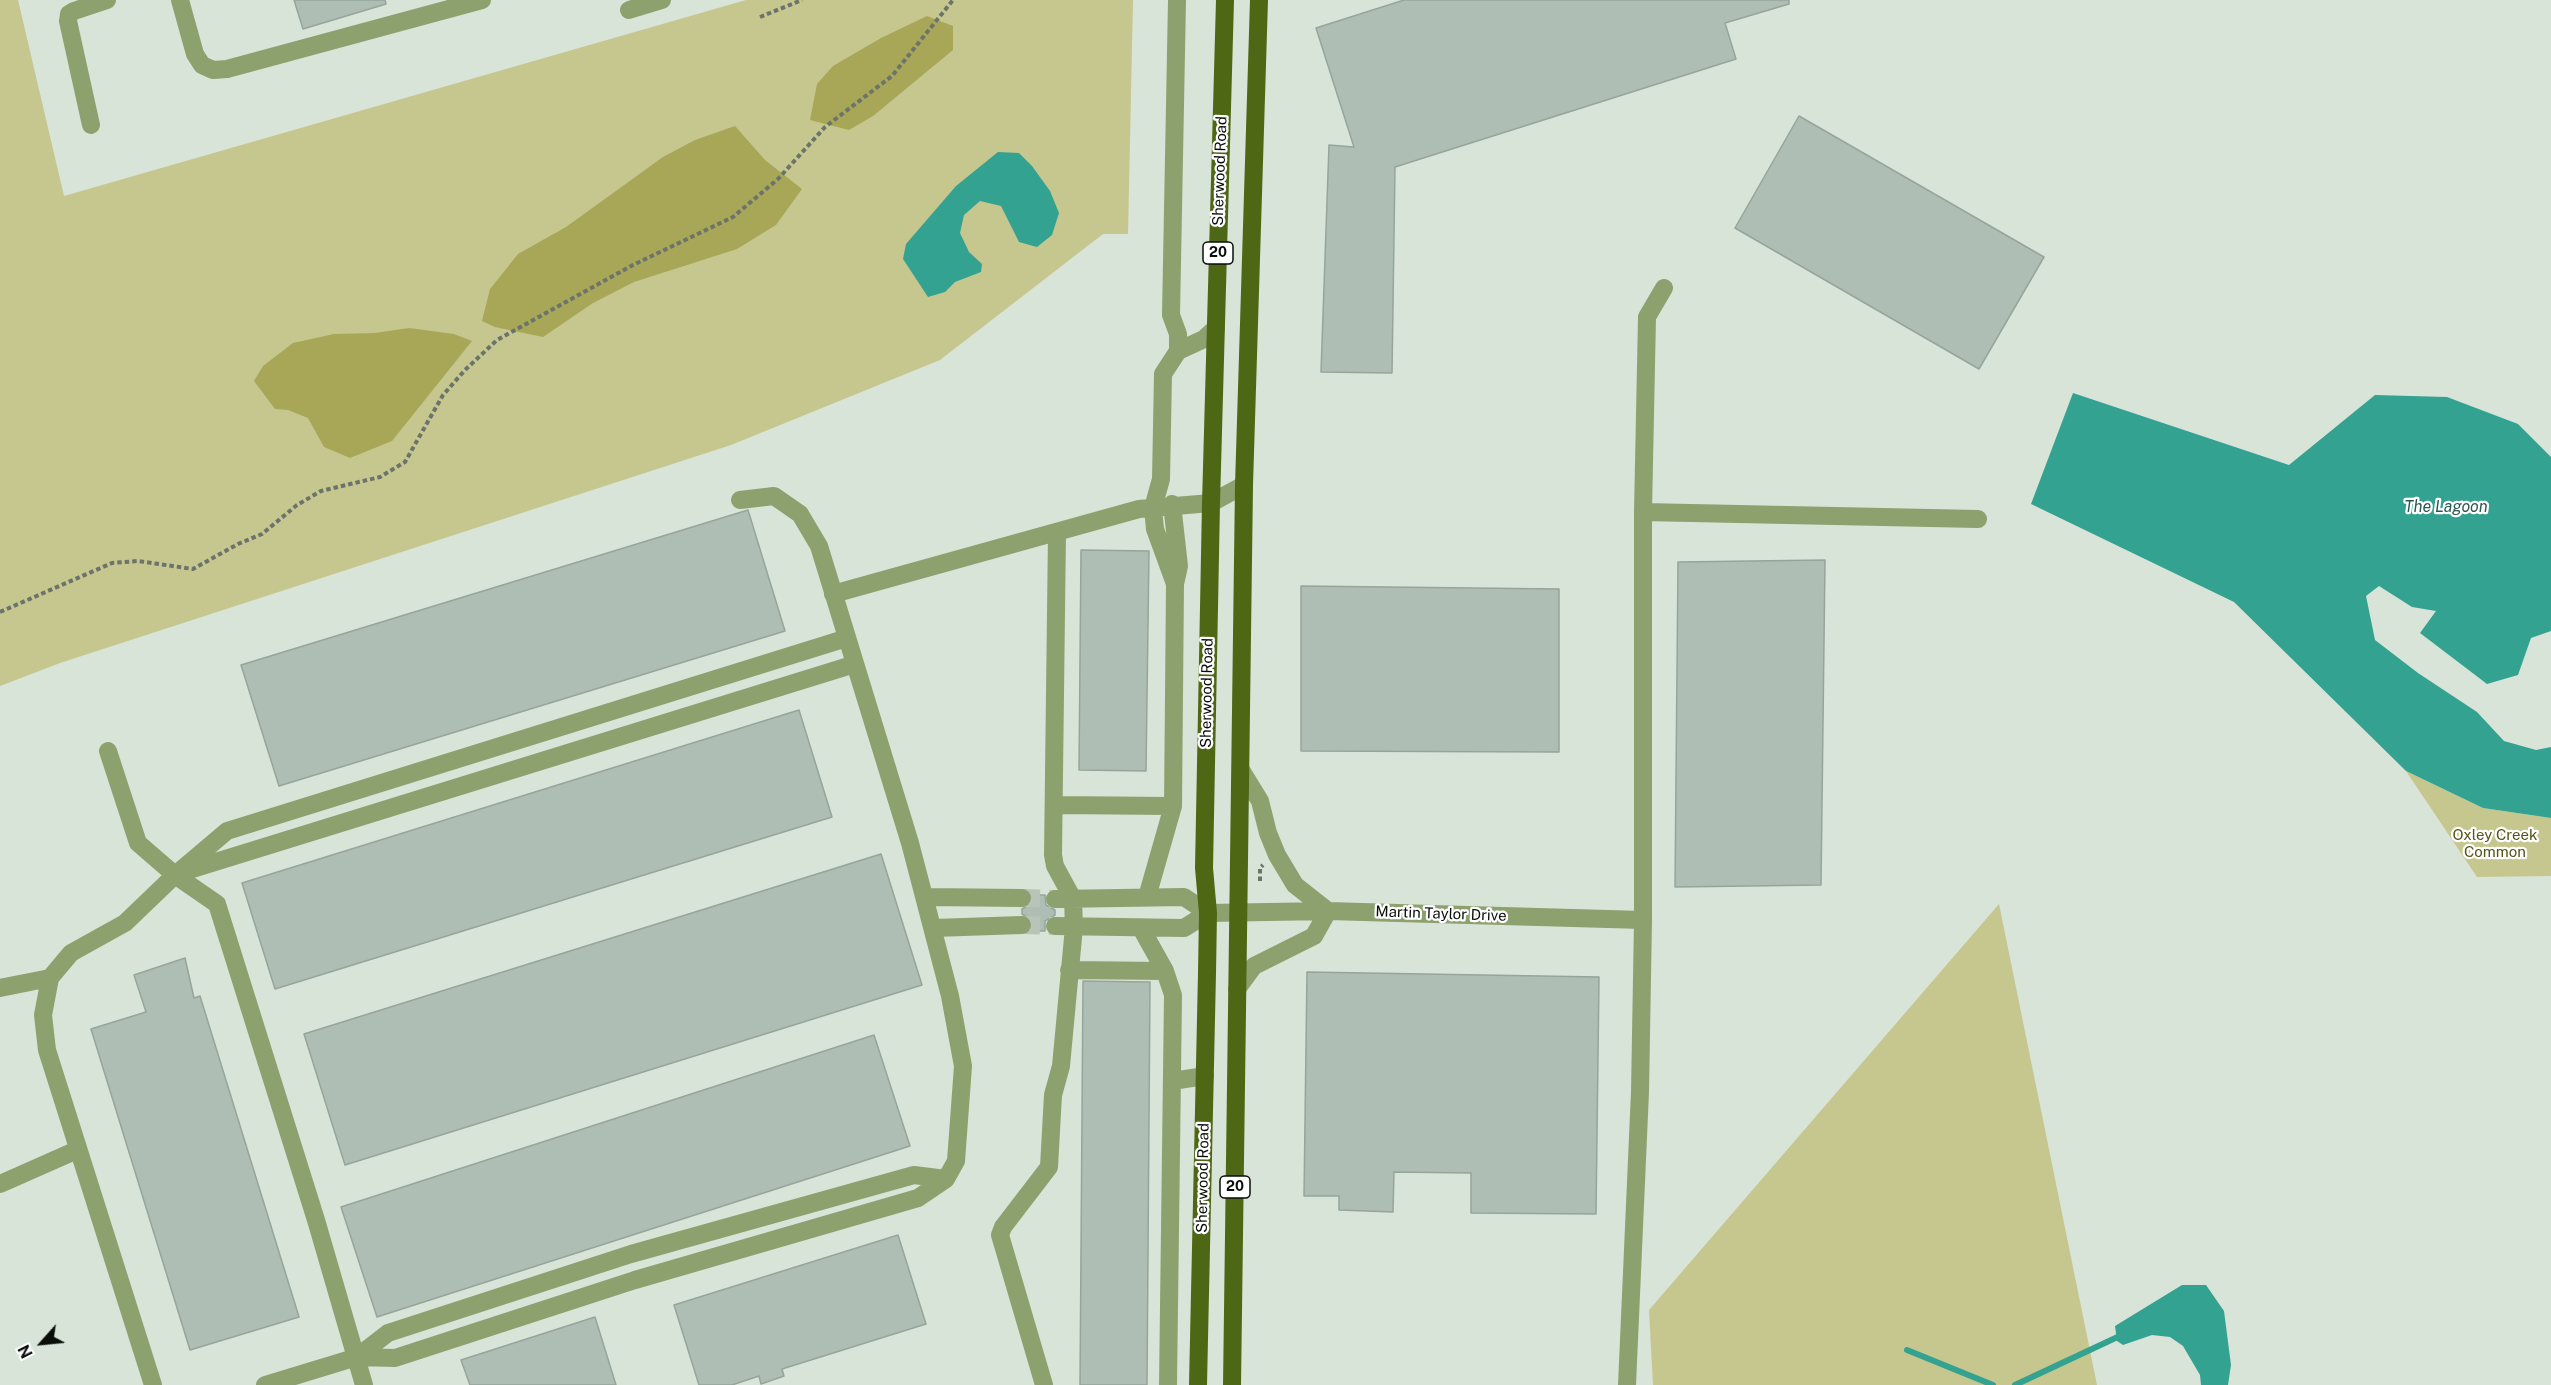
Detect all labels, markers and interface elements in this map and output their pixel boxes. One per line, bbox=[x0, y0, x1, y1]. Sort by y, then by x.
street label: Sherwood Road bbox=[1209, 116, 1231, 226]
road number: 20 bbox=[1203, 242, 1233, 264]
water label: The Lagoon bbox=[2404, 497, 2488, 517]
street label: Sherwood Road bbox=[1197, 638, 1217, 748]
park label: Oxley Creek Common bbox=[2453, 826, 2537, 861]
street label: Martin Taylor Drive bbox=[1375, 903, 1507, 925]
street label: Sherwood Road bbox=[1193, 1123, 1213, 1233]
road number: 20 bbox=[1220, 1176, 1250, 1198]
north arrow bbox=[12, 1313, 72, 1373]
text: N bbox=[14, 1342, 37, 1361]

